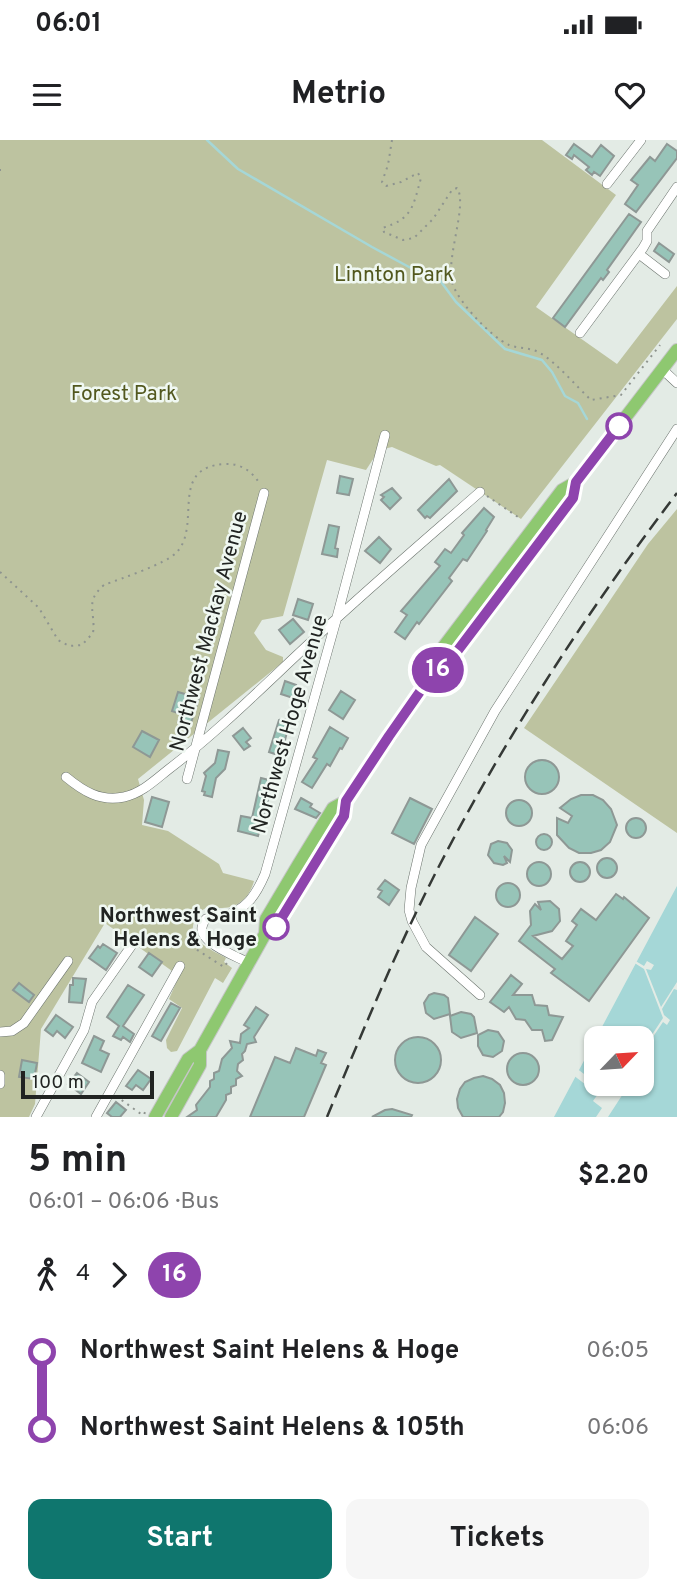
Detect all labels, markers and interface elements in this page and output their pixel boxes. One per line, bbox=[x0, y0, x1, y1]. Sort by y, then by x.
text: 06:01 bbox=[35, 8, 102, 41]
text: Metrio bbox=[291, 75, 386, 115]
icon: menu bbox=[28, 76, 66, 114]
icon: heart bbox=[611, 76, 649, 114]
park label: Linnton Park bbox=[334, 262, 454, 289]
park label: Forest Park bbox=[71, 381, 177, 408]
unlabelled marker bbox=[606, 413, 632, 439]
street label: Northwest Mackay Avenue bbox=[164, 508, 255, 755]
street label: Northwest Hoge Avenue bbox=[246, 612, 335, 837]
line badge: 16 bbox=[406, 647, 470, 693]
text: 16 bbox=[426, 655, 450, 685]
place label: Northwest Saint Helens & Hoge bbox=[100, 903, 257, 954]
marker: Northwest Saint Helens & Hoge bbox=[263, 914, 289, 940]
north arrow bbox=[584, 1026, 654, 1096]
map controls bbox=[584, 1026, 654, 1096]
scale bar bbox=[21, 1068, 154, 1100]
text: 100 m bbox=[32, 1071, 84, 1095]
text: 5 min bbox=[28, 1137, 127, 1186]
text: $2.20 bbox=[578, 1160, 649, 1193]
text: 06:01 – 06:06 · Bus bbox=[28, 1188, 219, 1217]
icon: walk bbox=[28, 1256, 66, 1294]
icon: forward bbox=[100, 1256, 138, 1294]
text: 4 bbox=[76, 1260, 90, 1289]
text: 16 bbox=[162, 1260, 187, 1290]
text: Northwest Saint Helens & Hoge bbox=[80, 1335, 459, 1368]
text: 06:05 bbox=[586, 1337, 649, 1366]
text: Northwest Saint Helens & 105th bbox=[80, 1412, 465, 1445]
text: 06:06 bbox=[587, 1414, 649, 1443]
button: Start bbox=[28, 1499, 332, 1579]
button: Tickets bbox=[346, 1499, 649, 1579]

